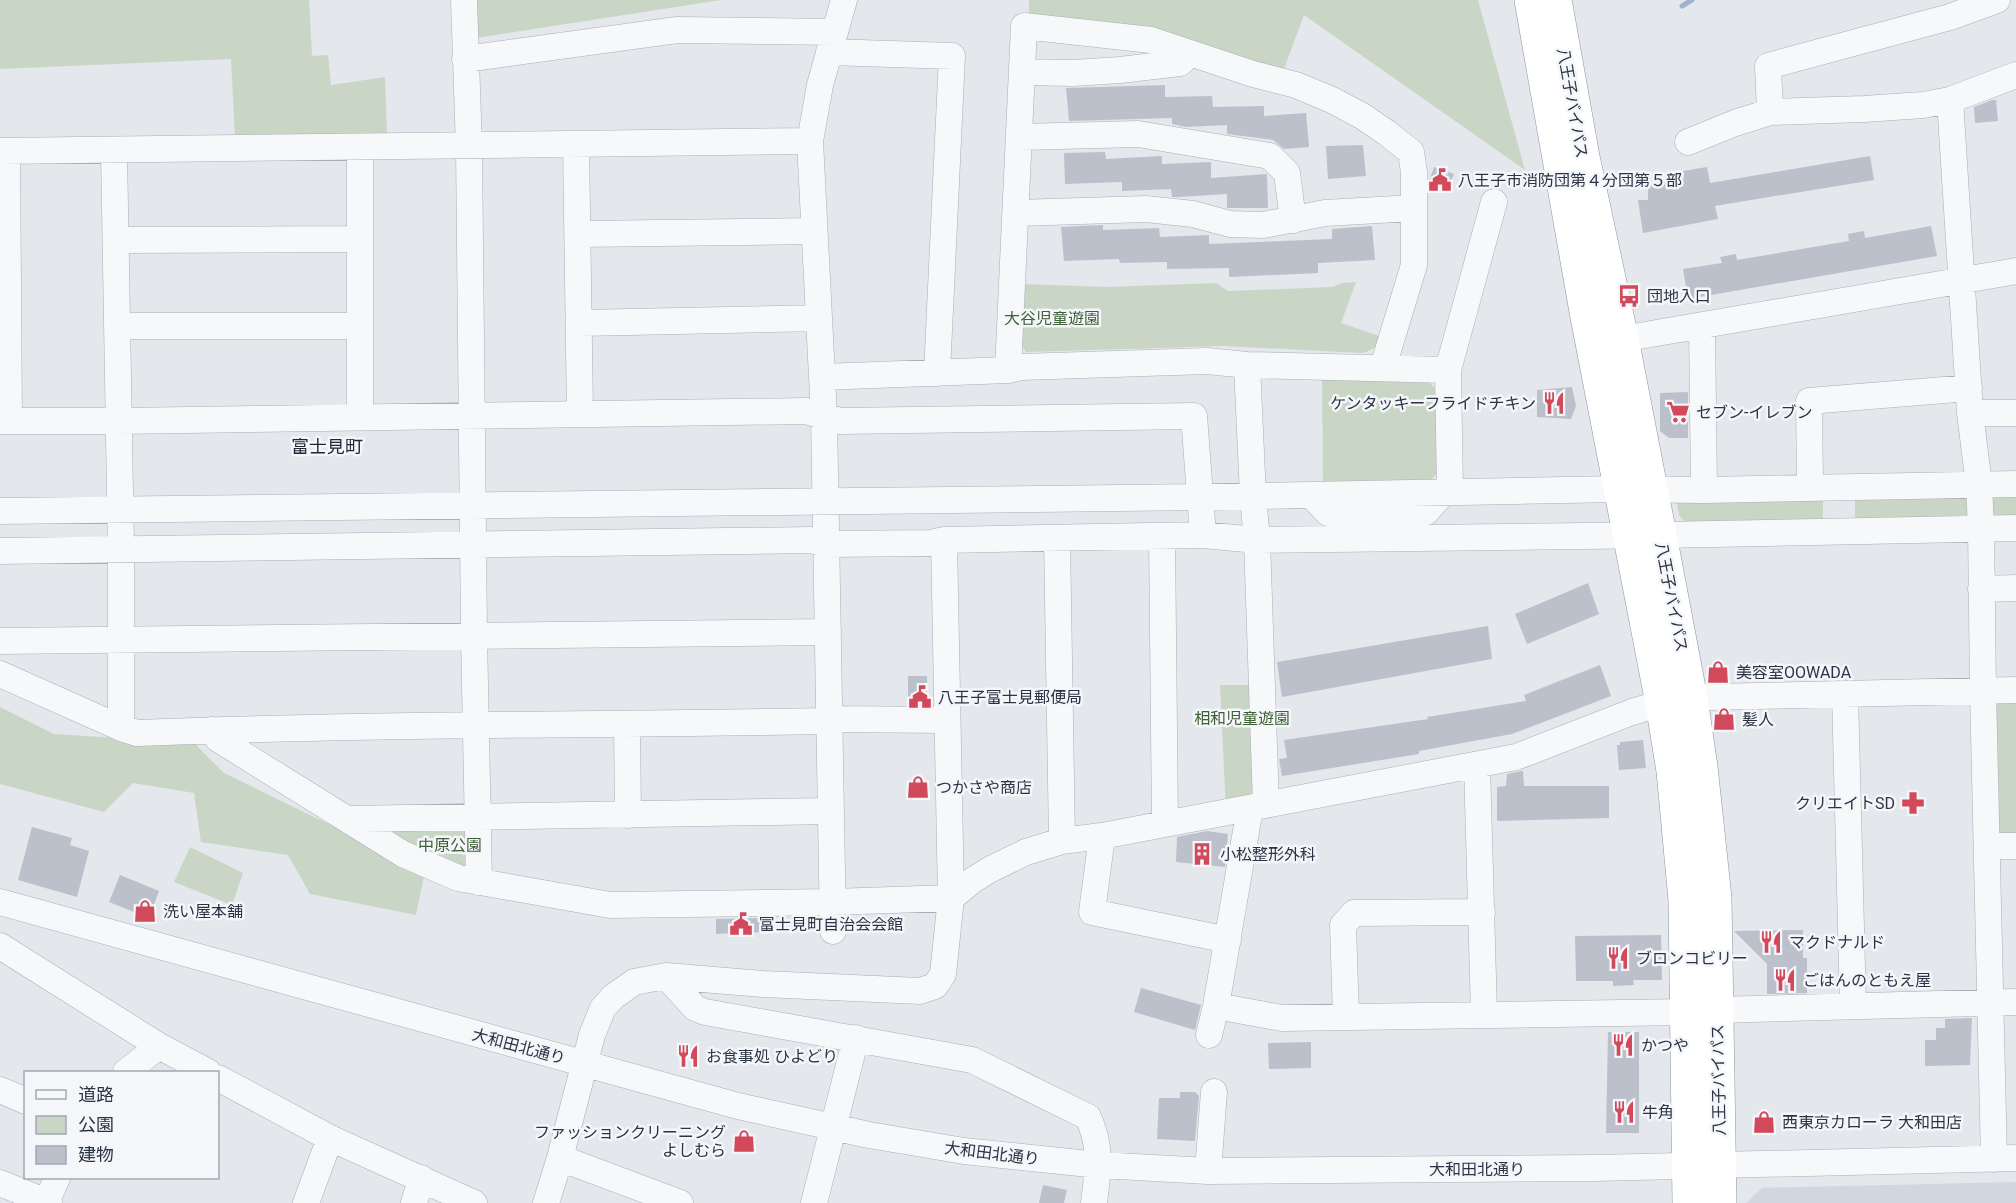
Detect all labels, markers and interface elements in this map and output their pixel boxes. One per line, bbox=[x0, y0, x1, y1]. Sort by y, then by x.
street label: 八王子バイパス bbox=[1553, 46, 1592, 160]
public building icon: 八王子市消防団第４分団第５部 bbox=[1427, 167, 1453, 193]
place label: 八王子市消防団第４分団第５部 bbox=[1458, 171, 1682, 190]
bus stop icon: 団地入口 bbox=[1616, 283, 1642, 309]
place label: 団地入口 bbox=[1647, 287, 1711, 306]
park label: 大谷児童遊園 bbox=[1004, 309, 1100, 328]
restaurant icon: ケンタッキーフライドチキン bbox=[1541, 390, 1567, 416]
place label: ケンタッキーフライドチキン bbox=[1330, 394, 1536, 413]
supermarket icon: セブン-イレブン bbox=[1665, 399, 1691, 425]
place label: セブン-イレブン bbox=[1696, 403, 1812, 422]
district label: 富士見町 bbox=[291, 436, 363, 457]
street label: 八王子バイパス bbox=[1652, 540, 1691, 654]
shop icon: 美容室OOWADA bbox=[1705, 659, 1731, 685]
place label: 美容室OOWADA bbox=[1736, 663, 1852, 682]
public building icon: 八王子富士見郵便局 bbox=[907, 684, 933, 710]
place label: 八王子富士見郵便局 bbox=[938, 688, 1082, 707]
shop icon: 髪人 bbox=[1711, 706, 1737, 732]
park label: 相和児童遊園 bbox=[1194, 709, 1290, 728]
place label: 髪人 bbox=[1742, 710, 1774, 729]
shop icon: つかさや商店 bbox=[905, 774, 931, 800]
place label: つかさや商店 bbox=[936, 778, 1032, 797]
pharmacy icon: クリエイトSD bbox=[1900, 790, 1926, 816]
place label: クリエイトSD bbox=[1795, 794, 1895, 813]
park label: 中原公園 bbox=[418, 836, 482, 855]
building icon: 小松整形外科 bbox=[1189, 841, 1215, 867]
place label: 小松整形外科 bbox=[1220, 845, 1316, 864]
shop icon: 洗い屋本舗 bbox=[132, 898, 158, 924]
place label: 洗い屋本舗 bbox=[163, 902, 243, 921]
public building icon: 富士見町自治会会館 bbox=[728, 911, 754, 937]
place label: 富士見町自治会会館 bbox=[759, 915, 903, 934]
restaurant icon: マクドナルド bbox=[1758, 929, 1784, 955]
place label: マクドナルド bbox=[1789, 933, 1885, 952]
restaurant icon: ブロンコビリー bbox=[1605, 945, 1631, 971]
place label: ブロンコビリー bbox=[1636, 949, 1748, 968]
restaurant icon: ごはんのともえ屋 bbox=[1772, 967, 1798, 993]
place label: ごはんのともえ屋 bbox=[1803, 971, 1931, 990]
street label: 八王子バイパス bbox=[1708, 1024, 1729, 1136]
street label: 大和田北通り bbox=[470, 1025, 568, 1068]
restaurant icon: かつや bbox=[1610, 1032, 1636, 1058]
place label: かつや bbox=[1641, 1036, 1689, 1055]
restaurant icon: お食事処 ひよどり bbox=[675, 1043, 701, 1069]
place label: お食事処 ひよどり bbox=[706, 1047, 838, 1066]
legend bbox=[24, 1071, 219, 1179]
text: 道路 bbox=[78, 1084, 114, 1105]
restaurant icon: 牛角 bbox=[1611, 1099, 1637, 1125]
place label: 牛角 bbox=[1642, 1103, 1674, 1122]
shop icon: 西東京カローラ 大和田店 bbox=[1751, 1109, 1777, 1135]
place label: 西東京カローラ 大和田店 bbox=[1782, 1113, 1962, 1132]
text: 公園 bbox=[78, 1114, 114, 1135]
place label: ファッションクリーニング よしむら bbox=[534, 1123, 726, 1160]
shop icon: ファッションクリーニング よしむら bbox=[731, 1128, 757, 1154]
street label: 大和田北通り bbox=[943, 1138, 1041, 1169]
text: 建物 bbox=[78, 1144, 114, 1165]
street label: 大和田北通り bbox=[1429, 1160, 1525, 1179]

